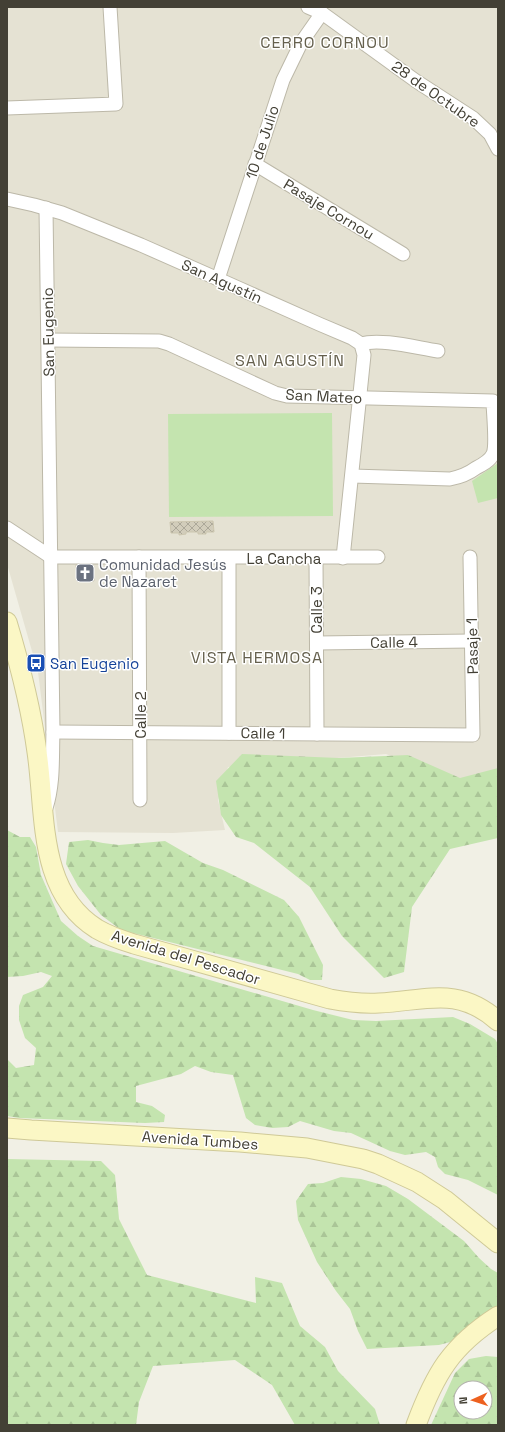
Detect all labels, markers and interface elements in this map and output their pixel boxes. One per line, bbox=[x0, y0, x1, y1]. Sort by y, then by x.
district label: CERRO CORNOU bbox=[260, 32, 390, 53]
street label: 28 de Octubre bbox=[388, 57, 484, 131]
street label: 10 de Julio bbox=[241, 103, 283, 181]
street label: Pasaje Cornou bbox=[280, 174, 378, 244]
street label: San Agustín bbox=[179, 255, 265, 307]
street label: San Eugenio bbox=[38, 287, 58, 377]
district label: SAN AGUSTÍN bbox=[235, 350, 345, 371]
street label: San Mateo bbox=[285, 385, 363, 407]
street label: La Cancha bbox=[247, 549, 322, 568]
place label: Comunidad Jesús de Nazaret bbox=[99, 555, 227, 591]
church icon: Comunidad Jesús de Nazaret bbox=[74, 562, 96, 584]
street label: Calle 3 bbox=[307, 586, 326, 634]
street label: Pasaje 1 bbox=[462, 618, 482, 674]
street label: Calle 4 bbox=[370, 632, 418, 652]
district label: VISTA HERMOSA bbox=[191, 647, 323, 668]
bus stop icon: San Eugenio bbox=[25, 652, 47, 674]
place label: San Eugenio bbox=[50, 654, 139, 673]
street label: Calle 2 bbox=[131, 691, 150, 739]
street label: Calle 1 bbox=[241, 723, 285, 743]
street label: Avenida del Pescador bbox=[109, 925, 263, 989]
street label: Avenida Tumbes bbox=[141, 1126, 259, 1154]
north arrow bbox=[453, 1380, 493, 1420]
text: N bbox=[456, 1396, 470, 1405]

